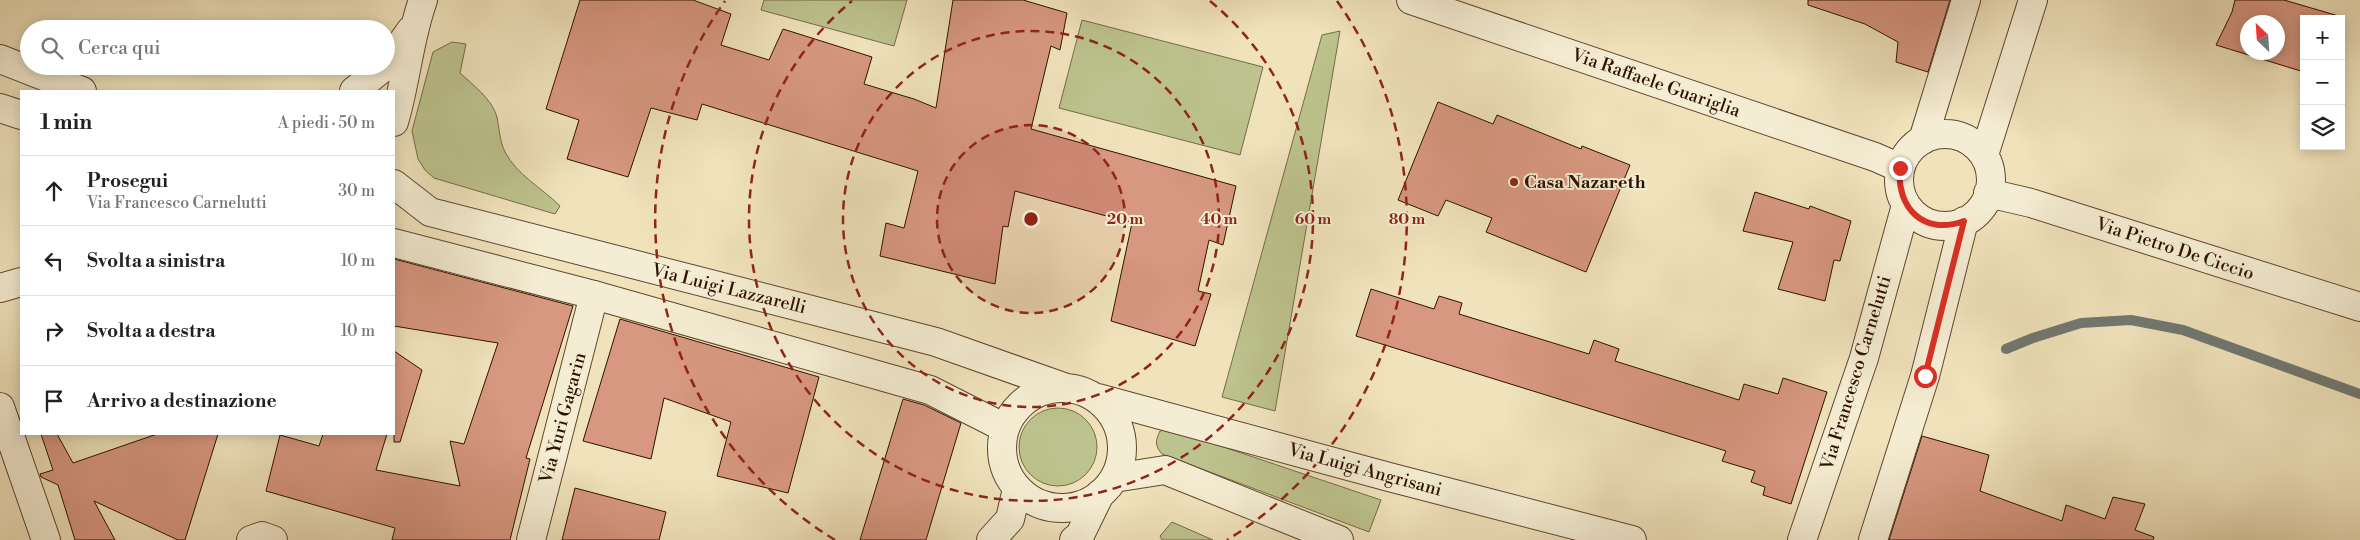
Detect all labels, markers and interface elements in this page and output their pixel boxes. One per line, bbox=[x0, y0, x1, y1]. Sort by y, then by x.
north arrow bbox=[2240, 15, 2285, 60]
map controls bbox=[2300, 15, 2345, 150]
button: + bbox=[2300, 15, 2345, 60]
search box bbox=[20, 20, 395, 75]
icon: search bbox=[38, 34, 66, 62]
text: Cerca qui bbox=[78, 36, 161, 60]
street label: Via Raffaele Guariglia bbox=[1568, 43, 1744, 123]
button: − bbox=[2300, 60, 2345, 105]
button: layers bbox=[2300, 105, 2345, 150]
text: 1 min bbox=[40, 110, 92, 136]
text: A piedi · 50 m bbox=[278, 113, 375, 133]
route end bbox=[1889, 157, 1912, 180]
text: Prosegui bbox=[87, 169, 168, 193]
place label: Casa Nazareth bbox=[1524, 171, 1646, 194]
marker: Casa Nazareth bbox=[1508, 176, 1520, 188]
icon: ahead bbox=[40, 177, 68, 205]
text: 30 m bbox=[338, 181, 375, 201]
text: Via Francesco Carnelutti bbox=[87, 193, 267, 213]
centre of rings bbox=[1022, 210, 1040, 228]
text: 20 m bbox=[1107, 210, 1144, 229]
text: 40 m bbox=[1200, 210, 1238, 229]
text: 60 m bbox=[1295, 210, 1332, 229]
text: 80 m bbox=[1389, 210, 1426, 229]
street label: Via Pietro De Ciccio bbox=[2092, 212, 2257, 285]
icon: left bbox=[40, 247, 68, 275]
text: Svolta a sinistra bbox=[87, 249, 225, 273]
text: 10 m bbox=[341, 251, 375, 271]
street label: Via Luigi Lazzarelli bbox=[648, 258, 809, 319]
street label: Via Francesco Carnelutti bbox=[1815, 273, 1897, 474]
icon: right bbox=[40, 317, 68, 345]
text: Svolta a destra bbox=[87, 319, 215, 343]
text: 10 m bbox=[341, 321, 375, 341]
street label: Via Yuri Gagarin bbox=[534, 350, 592, 487]
route start bbox=[1914, 365, 1937, 388]
icon: arrive bbox=[40, 387, 68, 415]
text: Arrivo a destinazione bbox=[87, 389, 277, 413]
street label: Via Luigi Angrisani bbox=[1285, 438, 1444, 502]

